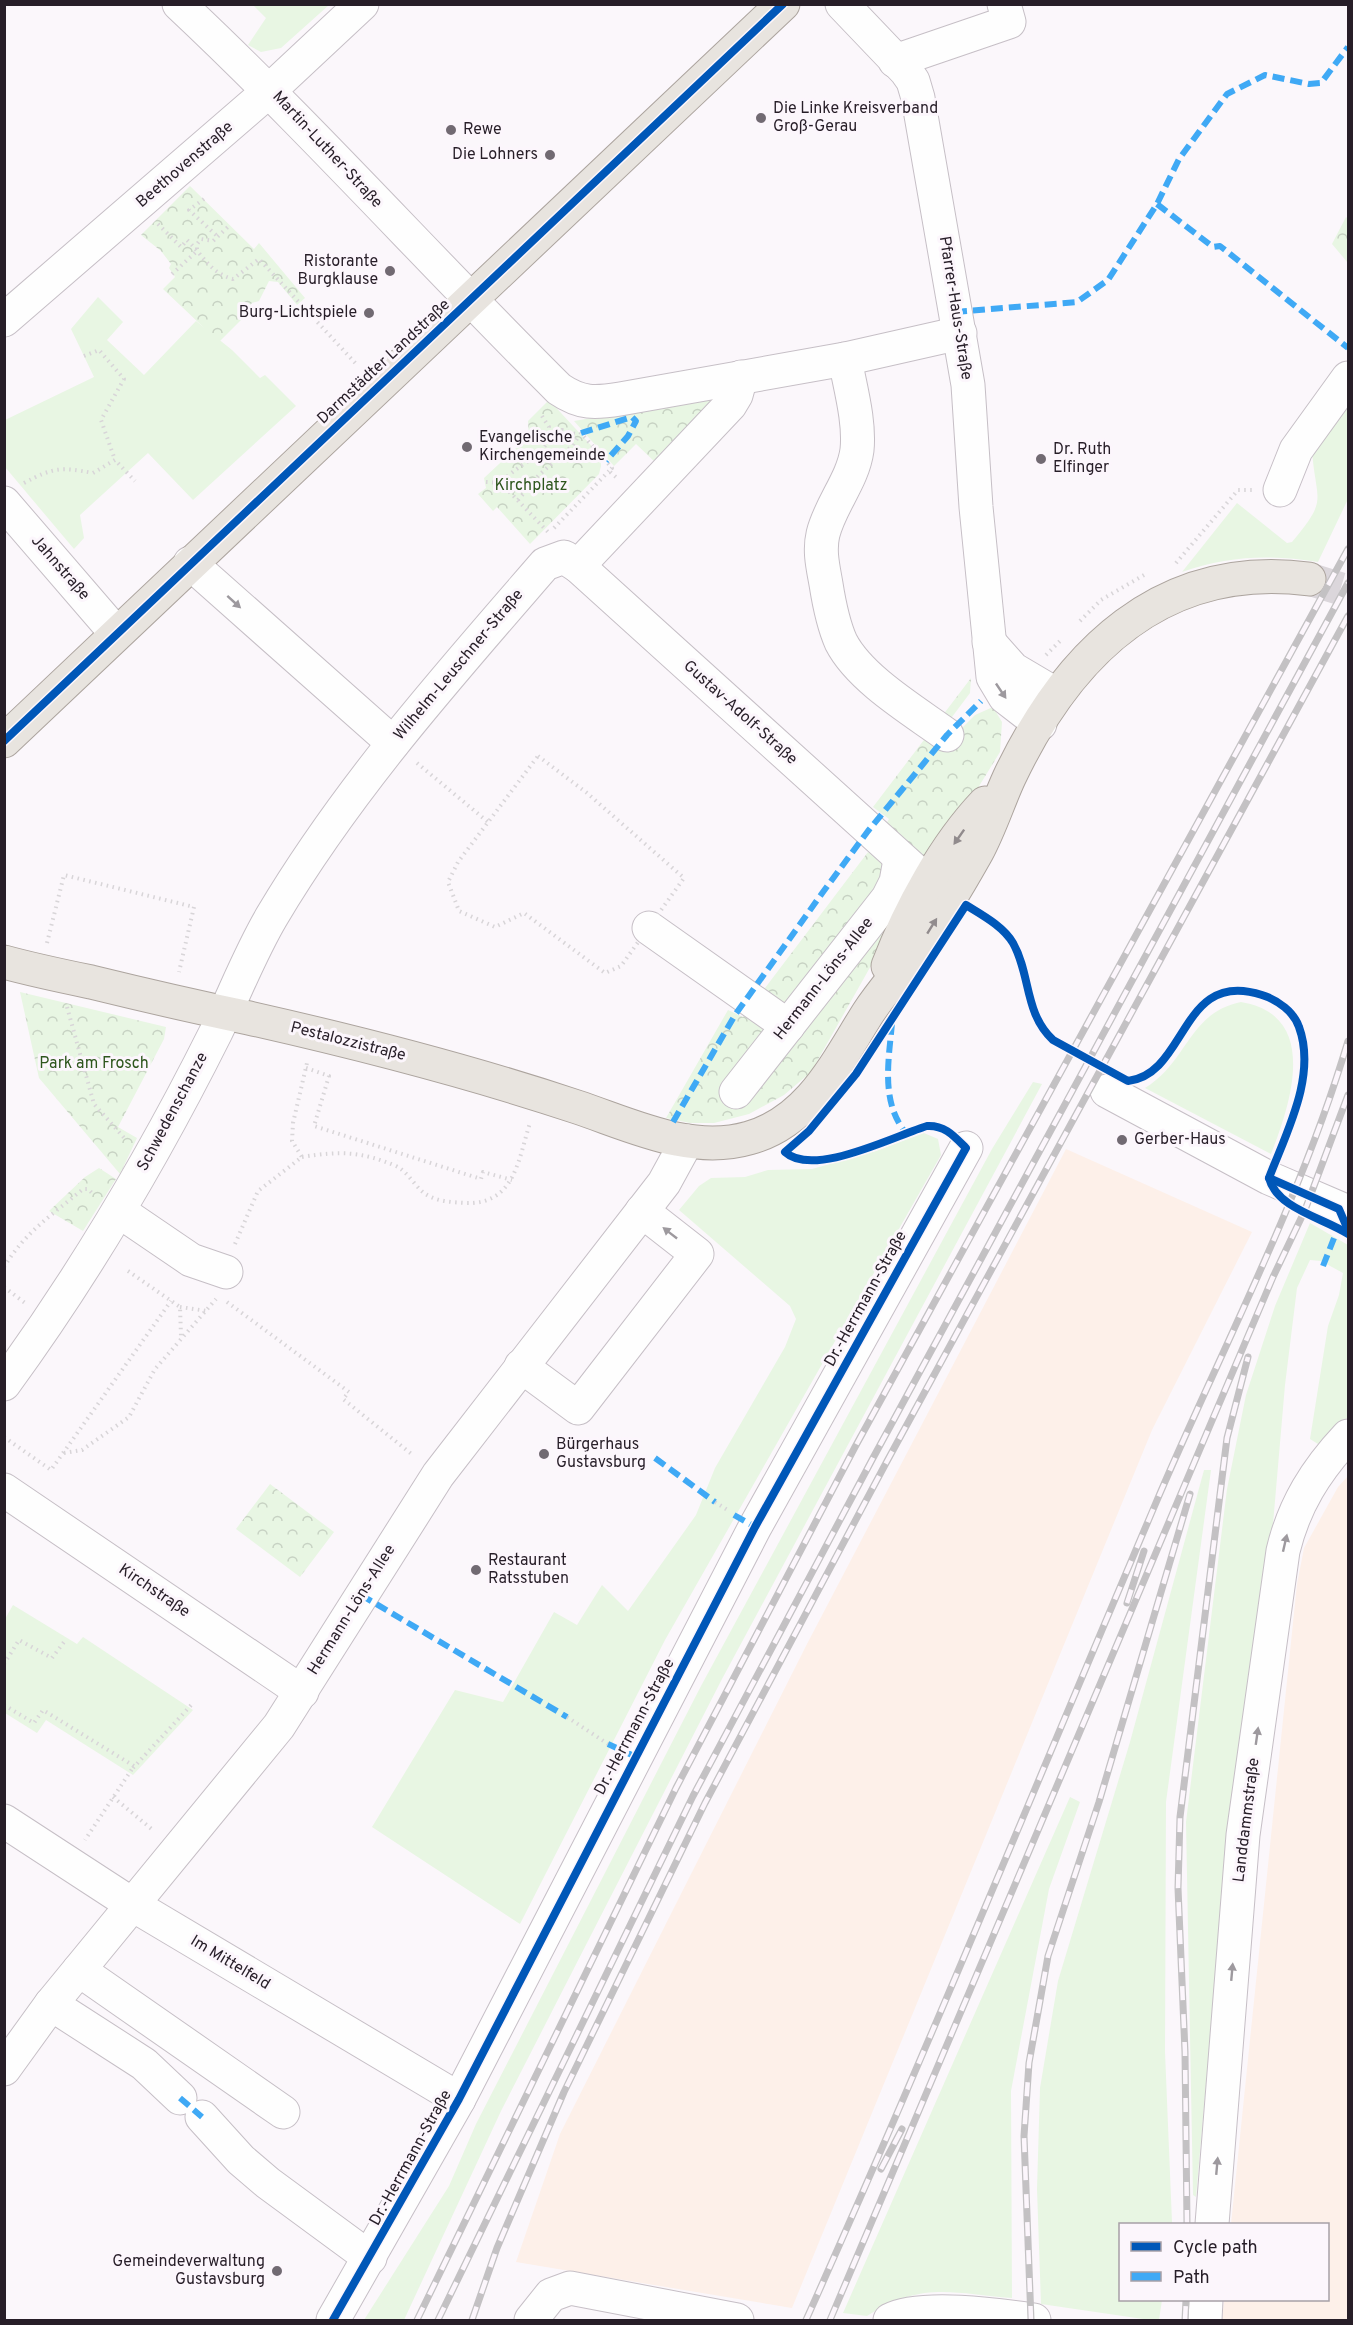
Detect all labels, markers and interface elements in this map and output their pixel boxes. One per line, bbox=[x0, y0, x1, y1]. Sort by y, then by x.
street label: Martin-Luther-Straße bbox=[268, 87, 386, 213]
place label: Die Linke Kreisverband Groß-Gerau bbox=[773, 99, 938, 137]
marker: Die Linke Kreisverband Groß-Gerau bbox=[754, 111, 768, 125]
street label: Beethovenstraße bbox=[132, 117, 238, 213]
place label: Rewe bbox=[463, 120, 502, 140]
marker: Rewe bbox=[444, 123, 458, 137]
place label: Die Lohners bbox=[452, 145, 538, 165]
marker: Die Lohners bbox=[543, 148, 557, 162]
street label: Pfarrer-Haus-Straße bbox=[934, 235, 976, 381]
place label: Ristorante Burgklause bbox=[297, 252, 378, 290]
marker: Ristorante Burgklause bbox=[383, 264, 397, 278]
street label: Darmstädter Landstraße bbox=[313, 295, 455, 429]
place label: Burg-Lichtspiele bbox=[239, 303, 357, 323]
marker: Burg-Lichtspiele bbox=[362, 306, 376, 320]
place label: Evangelische Kirchengemeinde bbox=[479, 428, 606, 466]
marker: Evangelische Kirchengemeinde bbox=[460, 440, 474, 454]
place label: Dr. Ruth Elfinger bbox=[1053, 440, 1111, 478]
marker: Dr. Ruth Elfinger bbox=[1034, 452, 1048, 466]
park label: Kirchplatz bbox=[494, 476, 568, 496]
street label: Jahnstraße bbox=[26, 531, 94, 605]
street label: Wilhelm-Leuschner-Straße bbox=[390, 585, 528, 745]
one-way arrow bbox=[226, 595, 241, 608]
street label: Gustav-Adolf-Straße bbox=[679, 656, 801, 770]
one-way arrow bbox=[995, 683, 1006, 699]
one-way arrow bbox=[953, 828, 965, 844]
street label: Hermann-Löns-Allee bbox=[770, 914, 878, 1044]
one-way arrow bbox=[926, 918, 937, 934]
street label: Pestalozzistraße bbox=[288, 1018, 408, 1066]
street label: Schwedenschanze bbox=[133, 1049, 213, 1175]
park label: Park am Frosch bbox=[39, 1054, 149, 1074]
place label: Gerber-Haus bbox=[1134, 1130, 1226, 1150]
marker: Gerber-Haus bbox=[1115, 1133, 1129, 1147]
one-way arrow bbox=[662, 1227, 677, 1239]
street label: Dr.-Herrmann-Straße bbox=[820, 1228, 912, 1370]
place label: Bürgerhaus Gustavsburg bbox=[556, 1435, 646, 1473]
marker: Bürgerhaus Gustavsburg bbox=[537, 1447, 551, 1461]
one-way arrow bbox=[1280, 1534, 1290, 1552]
street label: Hermann-Löns-Allee bbox=[304, 1541, 400, 1679]
place label: Restaurant Ratsstuben bbox=[488, 1551, 569, 1589]
street label: Kirchstraße bbox=[114, 1560, 194, 1622]
marker: Restaurant Ratsstuben bbox=[469, 1563, 483, 1577]
street label: Dr.-Herrmann-Straße bbox=[590, 1655, 680, 1799]
one-way arrow bbox=[1252, 1727, 1262, 1746]
street label: Landdammstraße bbox=[1229, 1757, 1265, 1883]
street label: Im Mittelfeld bbox=[186, 1931, 274, 1995]
one-way arrow bbox=[1227, 1962, 1237, 1981]
street label: Dr.-Herrmann-Straße bbox=[365, 2087, 457, 2229]
one-way arrow bbox=[1212, 2157, 1222, 2176]
legend bbox=[1119, 2223, 1329, 2301]
text: Cycle path bbox=[1173, 2237, 1258, 2260]
place label: Gemeindeverwaltung Gustavsburg bbox=[112, 2252, 265, 2290]
marker: Gemeindeverwaltung Gustavsburg bbox=[270, 2264, 284, 2278]
text: Path bbox=[1173, 2267, 1210, 2290]

